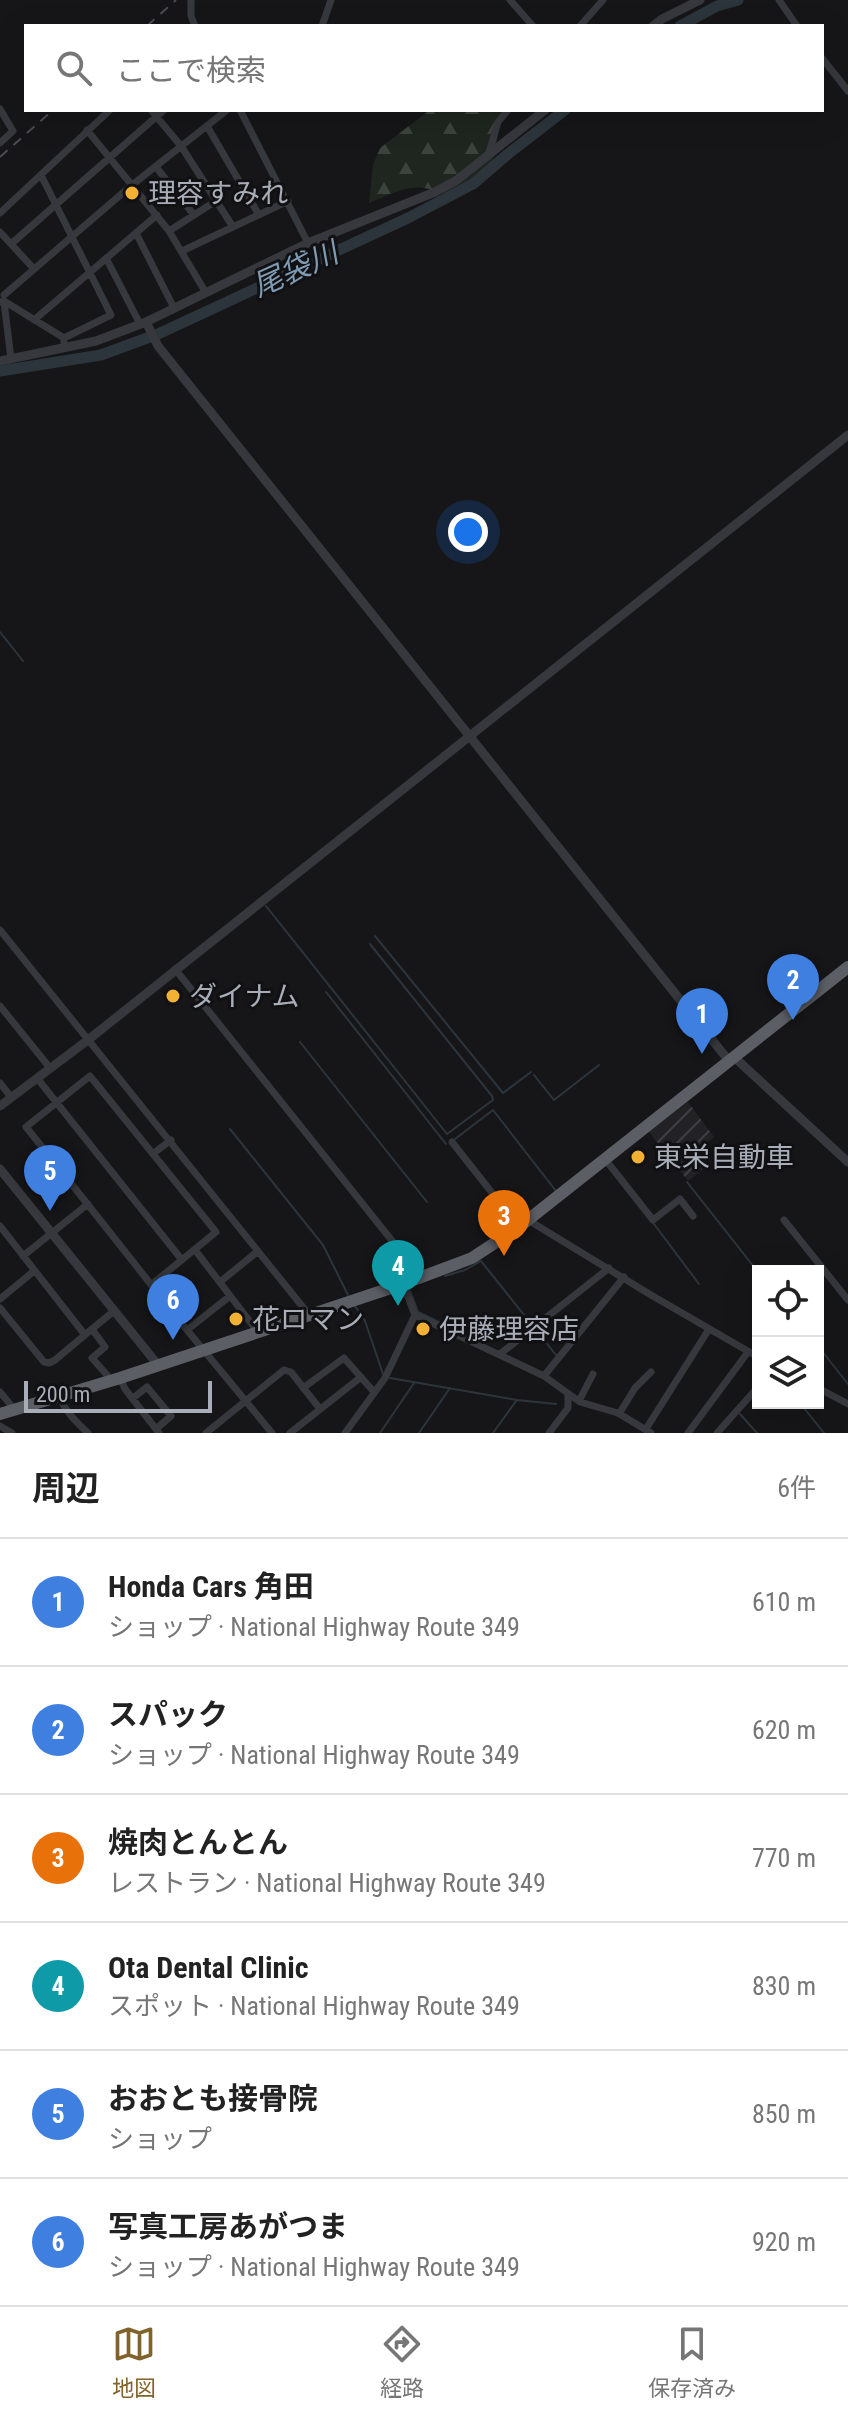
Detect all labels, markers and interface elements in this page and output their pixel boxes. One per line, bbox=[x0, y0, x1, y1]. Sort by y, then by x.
search box bbox=[24, 24, 824, 112]
icon: search bbox=[52, 46, 96, 90]
text: ここで検索 bbox=[116, 53, 266, 88]
place label: 理容すみれ bbox=[148, 177, 288, 210]
marker: 理容すみれ bbox=[123, 184, 141, 202]
water label: 尾袋川 bbox=[247, 233, 346, 303]
your location bbox=[448, 512, 488, 552]
pin: 2 bbox=[767, 954, 819, 1020]
place label: ダイナム bbox=[189, 980, 300, 1013]
marker: ダイナム bbox=[164, 987, 182, 1005]
pin: 1 bbox=[676, 988, 728, 1054]
place label: 東栄自動車 bbox=[654, 1141, 794, 1174]
pin: 5 bbox=[24, 1145, 76, 1211]
marker: 東栄自動車 bbox=[629, 1148, 647, 1166]
pin: 3 bbox=[478, 1190, 530, 1256]
pin: 4 bbox=[372, 1240, 424, 1306]
map controls bbox=[752, 1265, 824, 1409]
button: locate bbox=[752, 1265, 824, 1337]
pin: 6 bbox=[147, 1274, 199, 1340]
place label: 花ロマン bbox=[252, 1303, 364, 1336]
marker: 花ロマン bbox=[227, 1310, 245, 1328]
place label: 伊藤理容店 bbox=[439, 1313, 579, 1346]
marker: 伊藤理容店 bbox=[414, 1320, 432, 1338]
button: layers bbox=[752, 1337, 824, 1409]
scale bar bbox=[24, 1377, 212, 1413]
text: 200 m bbox=[36, 1382, 90, 1407]
text: 周辺 bbox=[32, 1468, 100, 1508]
text: 6件 bbox=[777, 1473, 816, 1503]
text: Honda Cars 角田 bbox=[108, 1569, 314, 1604]
text: 1 bbox=[51, 1587, 65, 1617]
text: 610 m bbox=[752, 1587, 816, 1617]
text: ショップ · National Highway Route 349 bbox=[108, 1612, 520, 1642]
text: スパック bbox=[108, 1697, 228, 1732]
text: 2 bbox=[51, 1715, 65, 1745]
text: 620 m bbox=[752, 1715, 816, 1745]
text: ショップ · National Highway Route 349 bbox=[108, 1740, 520, 1770]
text: 焼肉とんとん bbox=[108, 1825, 288, 1860]
text: 3 bbox=[51, 1843, 65, 1873]
text: 770 m bbox=[752, 1843, 816, 1873]
text: レストラン · National Highway Route 349 bbox=[108, 1868, 546, 1898]
text: Ota Dental Clinic bbox=[108, 1950, 309, 1985]
text: 4 bbox=[51, 1971, 65, 2001]
text: 830 m bbox=[752, 1971, 816, 2001]
text: スポット · National Highway Route 349 bbox=[108, 1991, 520, 2021]
text: おおとも接骨院 bbox=[108, 2081, 318, 2116]
text: 5 bbox=[51, 2099, 65, 2129]
text: 850 m bbox=[752, 2099, 816, 2129]
text: ショップ bbox=[108, 2124, 212, 2154]
text: 写真工房あがつま bbox=[108, 2209, 348, 2244]
text: 6 bbox=[51, 2227, 65, 2257]
text: 920 m bbox=[752, 2227, 816, 2257]
text: ショップ · National Highway Route 349 bbox=[108, 2252, 520, 2282]
tab: 地図 bbox=[112, 2322, 156, 2402]
tab: 経路 bbox=[380, 2322, 424, 2402]
tab: 保存済み bbox=[648, 2322, 736, 2402]

